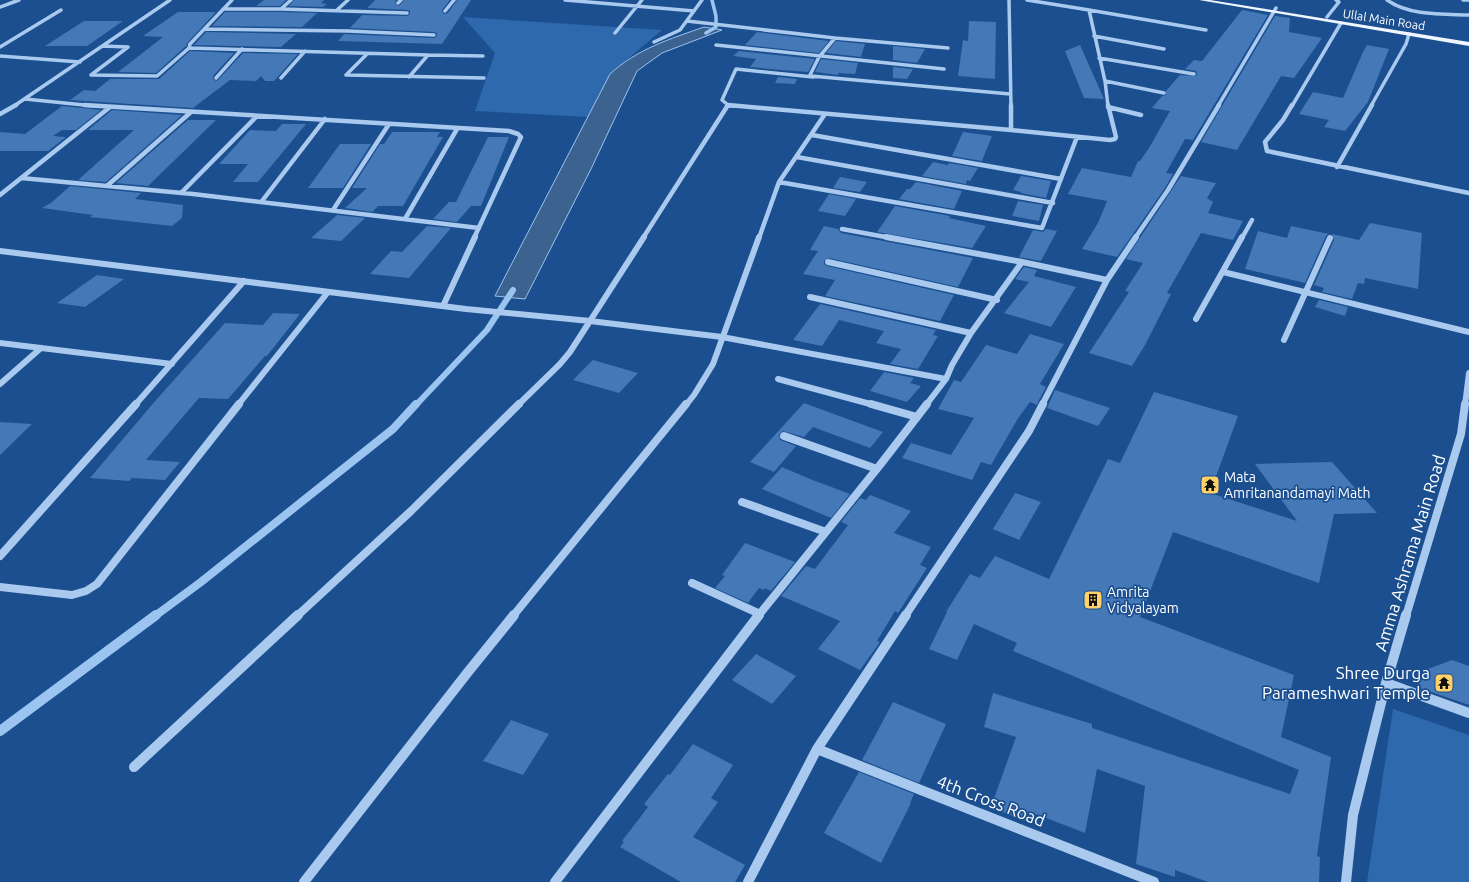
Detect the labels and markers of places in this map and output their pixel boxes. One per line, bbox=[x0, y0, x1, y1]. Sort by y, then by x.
place label: Mata Amritanandamayi Math bbox=[1224, 469, 1371, 501]
temple icon: Mata Amritanandamayi Math bbox=[1199, 474, 1221, 496]
place label: Amrita Vidyalayam bbox=[1107, 584, 1179, 616]
building icon: Amrita Vidyalayam bbox=[1082, 589, 1104, 611]
place label: Shree Durga Parameshwari Temple bbox=[1262, 663, 1430, 702]
temple icon: Shree Durga Parameshwari Temple bbox=[1433, 672, 1455, 694]

